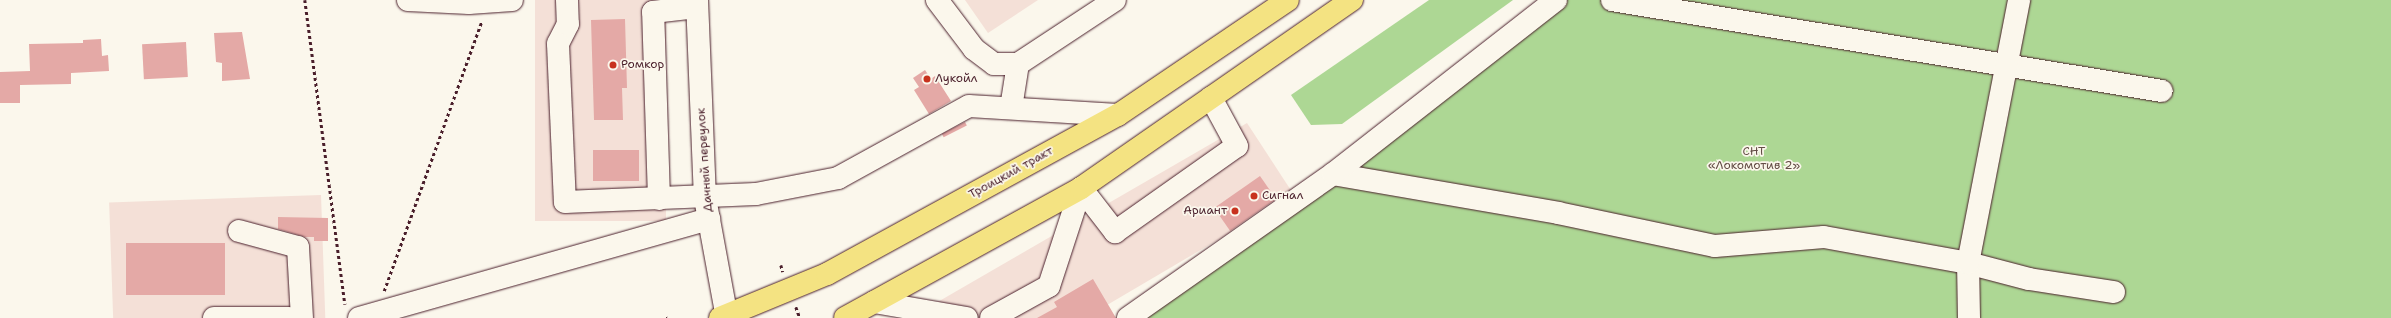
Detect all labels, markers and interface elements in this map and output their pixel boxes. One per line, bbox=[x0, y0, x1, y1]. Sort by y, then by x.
place label: Ромкор bbox=[621, 58, 664, 72]
marker: Ромкор bbox=[608, 60, 618, 70]
place label: Лукойл bbox=[935, 72, 978, 86]
marker: Лукойл bbox=[922, 74, 932, 84]
street label: Дачный переулок bbox=[694, 107, 716, 213]
street label: Троицкий тракт bbox=[966, 144, 1056, 202]
park label: СНТ «Локомотив 2» bbox=[1708, 145, 1800, 173]
place label: Сигнал bbox=[1262, 189, 1303, 203]
marker: Сигнал bbox=[1249, 191, 1259, 201]
place label: Ариант bbox=[1183, 204, 1227, 218]
marker: Ариант bbox=[1230, 206, 1240, 216]

